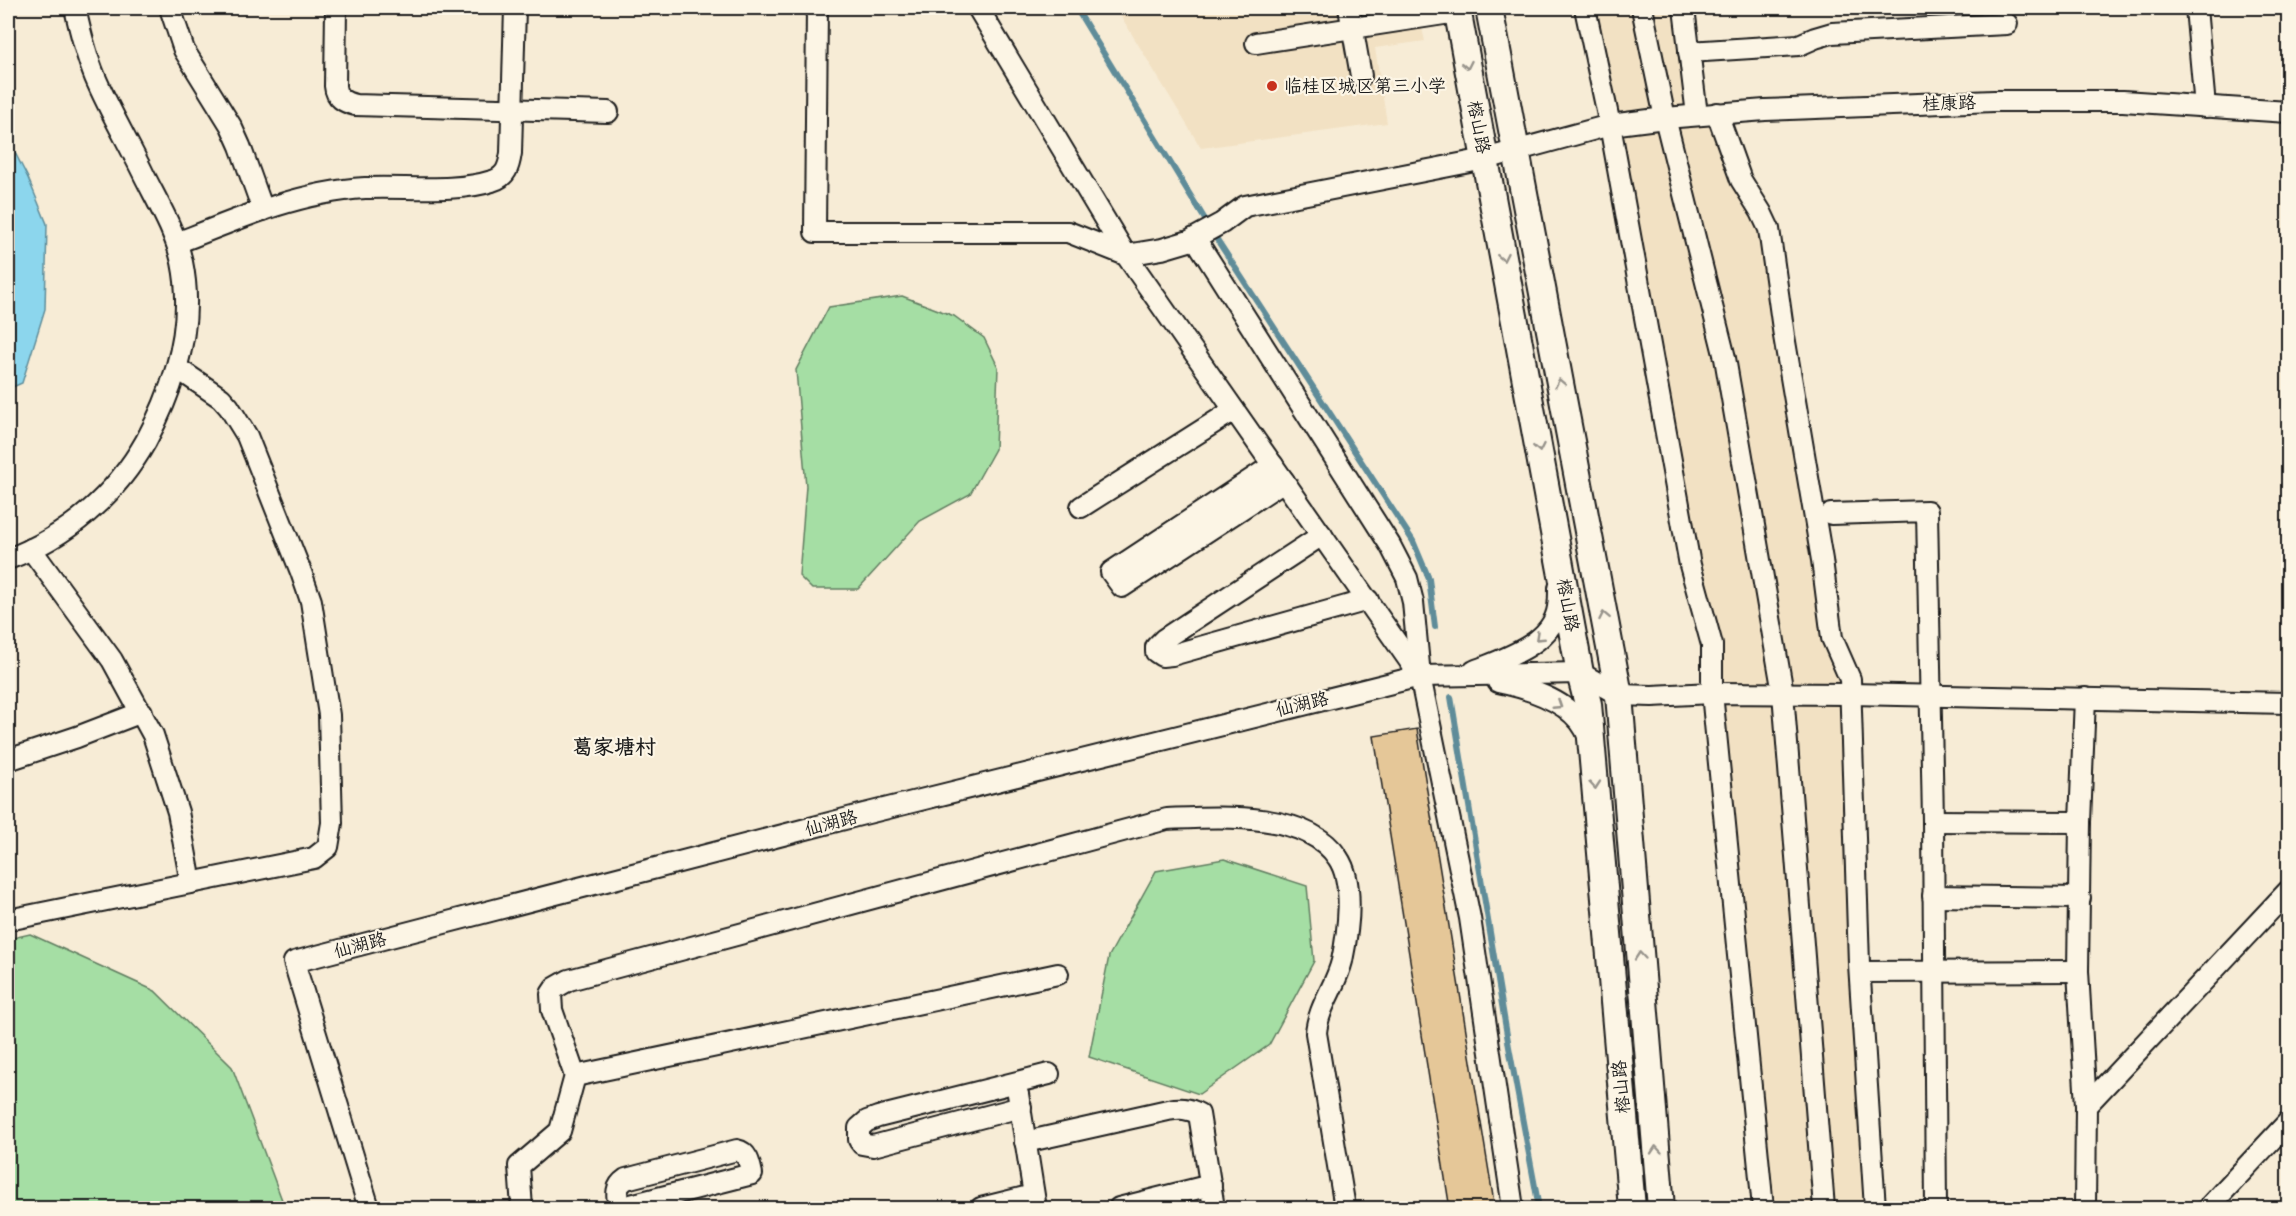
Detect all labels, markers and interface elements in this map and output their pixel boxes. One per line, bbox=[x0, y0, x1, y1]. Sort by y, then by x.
one-way arrow bbox=[1460, 60, 1473, 70]
place label: 临桂区城区第三小学 bbox=[1284, 74, 1446, 97]
marker: 临桂区城区第三小学 bbox=[1265, 79, 1279, 93]
street label: 桂康路 bbox=[1922, 90, 1976, 115]
street label: 榕山路 bbox=[1463, 98, 1496, 156]
one-way arrow bbox=[1496, 251, 1509, 261]
one-way arrow bbox=[1554, 379, 1567, 389]
one-way arrow bbox=[1532, 443, 1545, 453]
street label: 榕山路 bbox=[1552, 576, 1585, 633]
one-way arrow bbox=[1598, 611, 1611, 621]
one-way arrow bbox=[1535, 630, 1546, 641]
street label: 仙湖路 bbox=[1273, 686, 1331, 721]
one-way arrow bbox=[1552, 698, 1563, 709]
district label: 葛家塘村 bbox=[572, 733, 656, 760]
one-way arrow bbox=[1588, 781, 1601, 790]
street label: 仙湖路 bbox=[802, 804, 860, 841]
street label: 仙湖路 bbox=[331, 926, 389, 963]
one-way arrow bbox=[1634, 951, 1647, 960]
street label: 榕山路 bbox=[1607, 1059, 1634, 1115]
one-way arrow bbox=[1650, 1146, 1663, 1155]

